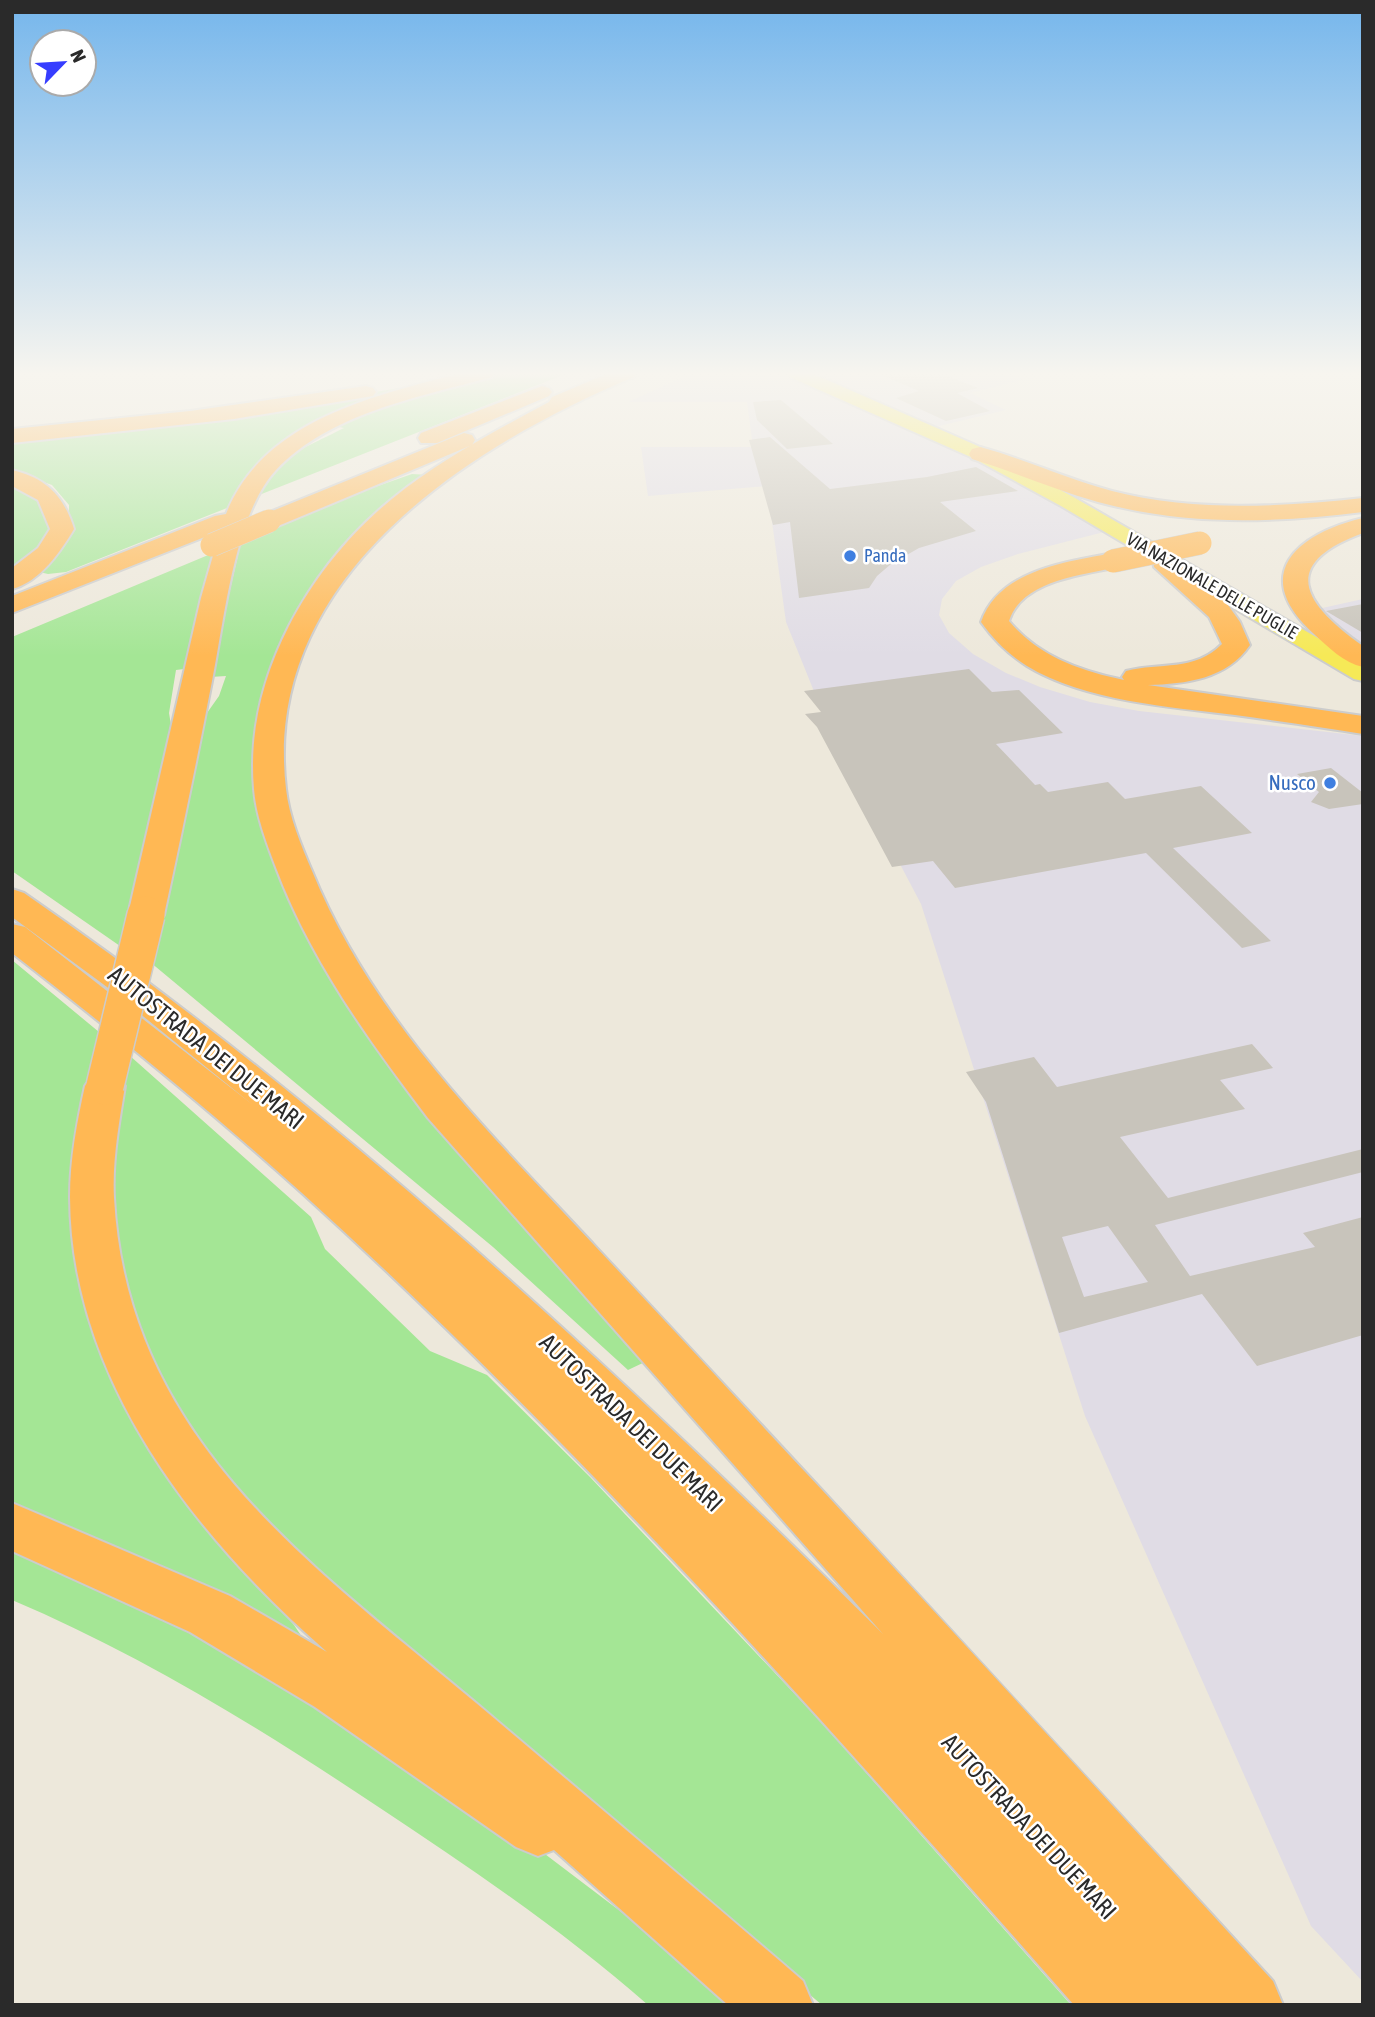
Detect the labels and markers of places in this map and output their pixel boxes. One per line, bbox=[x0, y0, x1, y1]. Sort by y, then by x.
place label: Panda bbox=[864, 545, 906, 566]
marker: Panda bbox=[842, 548, 858, 564]
place label: Nusco bbox=[1268, 770, 1316, 794]
marker: Nusco bbox=[1322, 775, 1338, 791]

